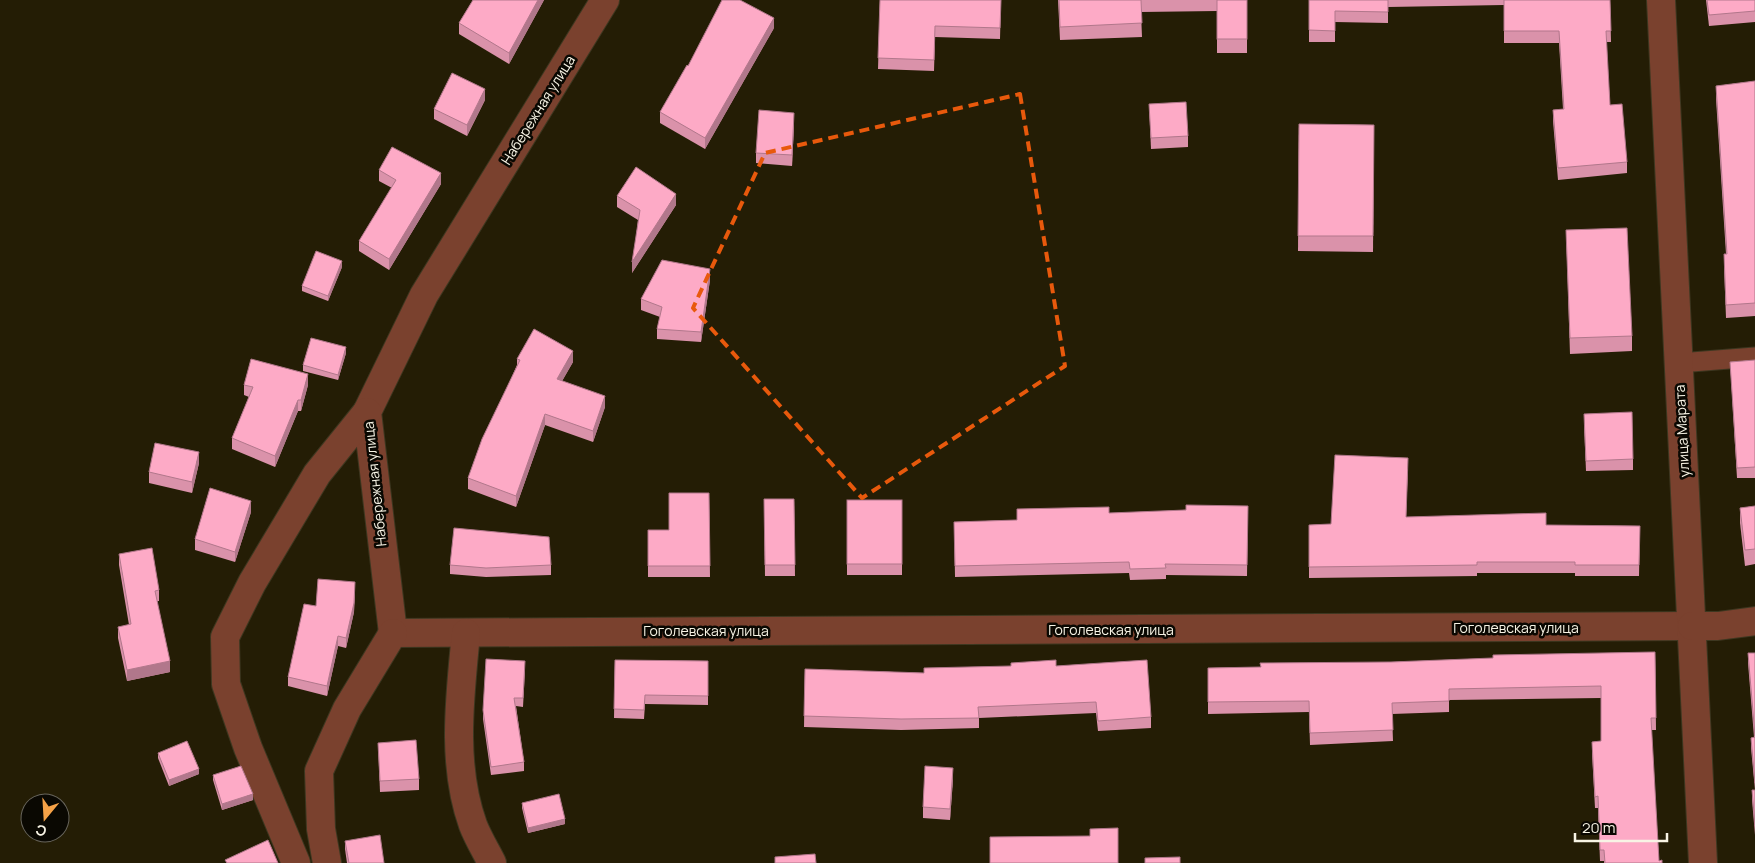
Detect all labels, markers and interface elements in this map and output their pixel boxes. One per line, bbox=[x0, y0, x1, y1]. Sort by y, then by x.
street label: Набережная улица bbox=[496, 51, 579, 168]
street label: улица Марата bbox=[1670, 384, 1693, 478]
street label: Набережная улица bbox=[358, 420, 391, 548]
street label: Гоголевская улица bbox=[1453, 618, 1579, 637]
street label: Гоголевская улица bbox=[1048, 620, 1174, 639]
street label: Гоголевская улица bbox=[643, 621, 769, 640]
north arrow bbox=[20, 793, 70, 843]
scale bar bbox=[1575, 810, 1668, 842]
text: 20 m bbox=[1582, 817, 1615, 838]
text: С bbox=[33, 820, 49, 841]

